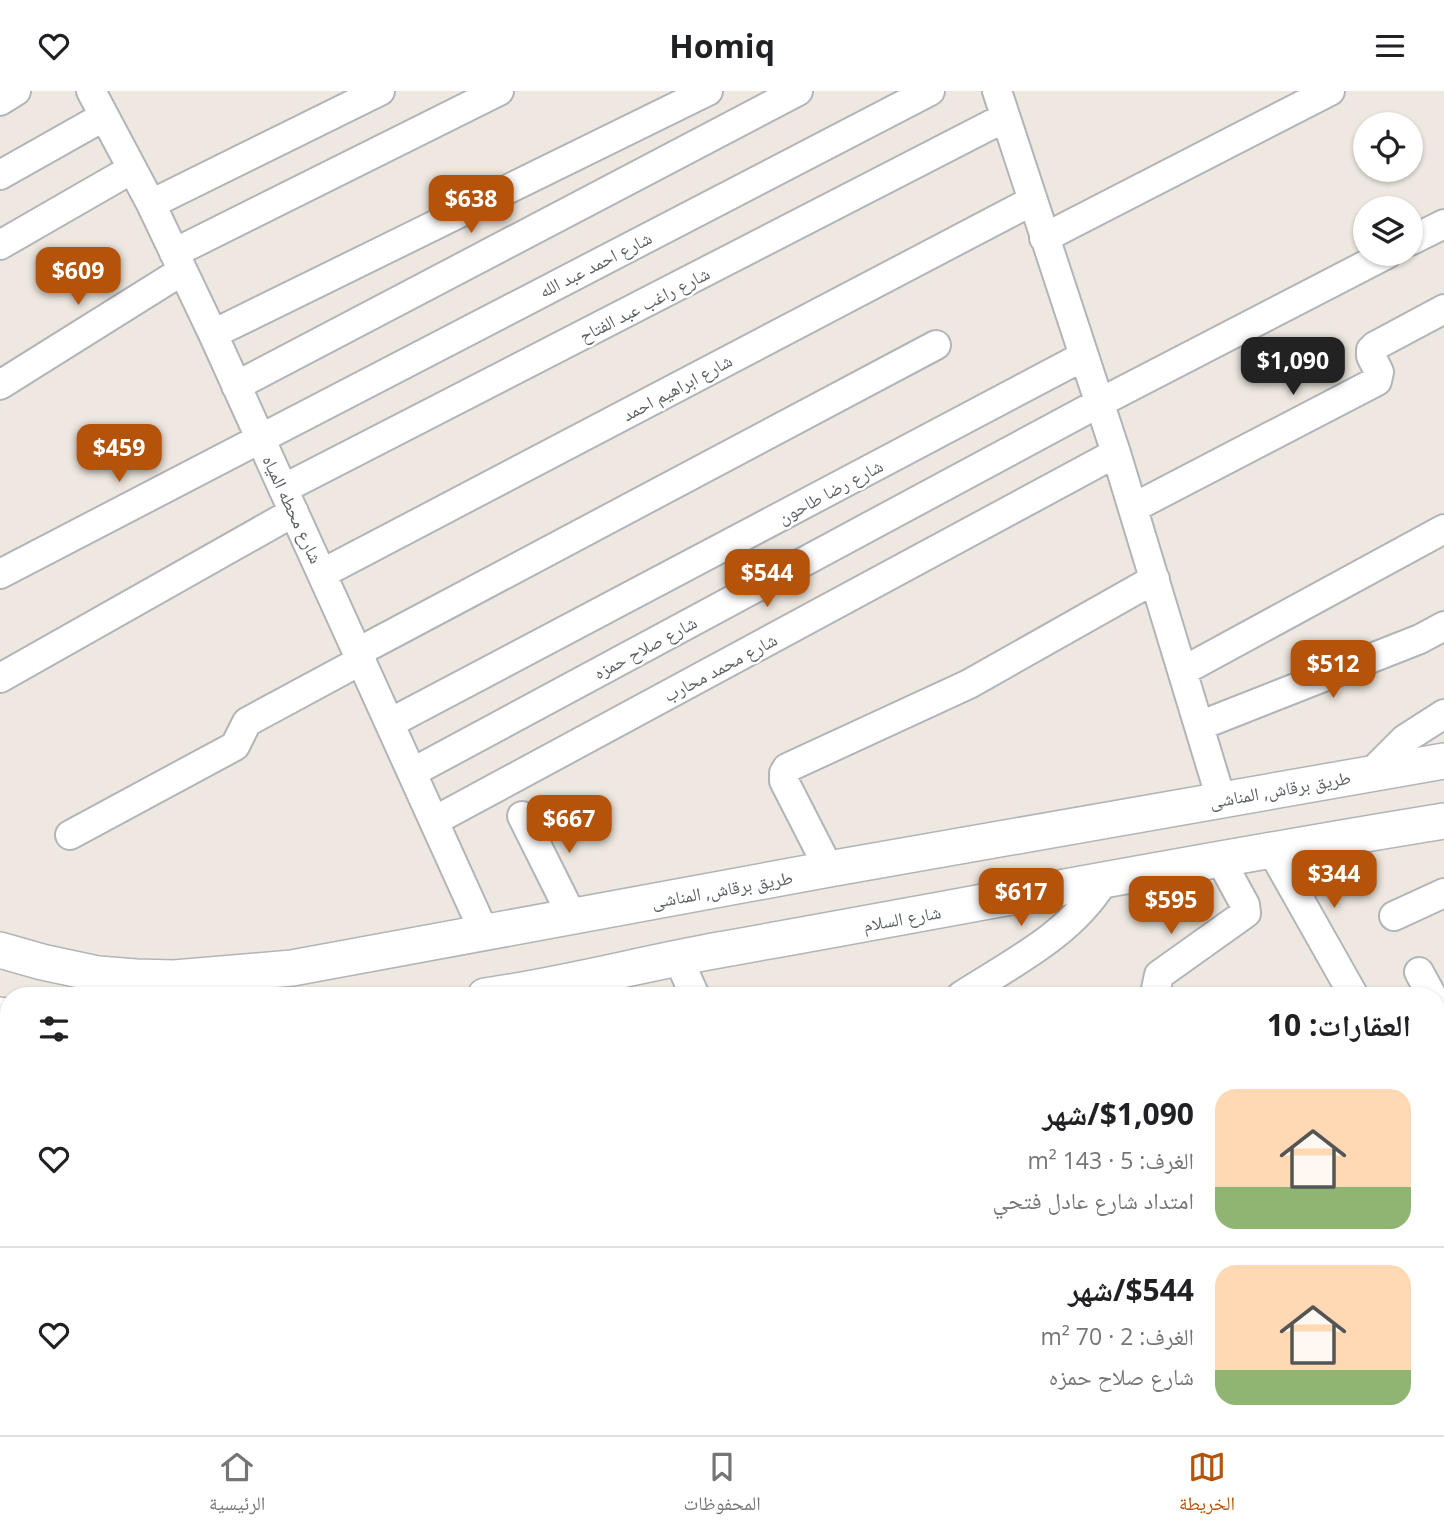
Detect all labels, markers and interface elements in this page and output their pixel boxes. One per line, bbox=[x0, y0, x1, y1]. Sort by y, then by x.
text: Homiq bbox=[669, 24, 775, 67]
icon: heart bbox=[35, 27, 73, 65]
icon: menu bbox=[1371, 27, 1409, 65]
map controls bbox=[1353, 112, 1423, 266]
button: locate bbox=[1353, 112, 1423, 182]
pin: $638 bbox=[430, 176, 512, 235]
text: $638 bbox=[445, 182, 497, 214]
button: layers bbox=[1353, 196, 1423, 266]
street label: شارع احمد عبد الله bbox=[535, 225, 655, 303]
pin: $609 bbox=[37, 247, 119, 307]
text: $609 bbox=[52, 254, 104, 286]
street label: شارع راغب عبد الفتاح bbox=[575, 261, 714, 348]
pin: $1,090 bbox=[1236, 337, 1350, 397]
text: $1,090 bbox=[1257, 344, 1329, 376]
street label: شارع ابراهيم احمد bbox=[618, 348, 737, 427]
pin: $459 bbox=[78, 425, 160, 484]
text: $459 bbox=[93, 431, 145, 463]
street label: شارع محطه المياه bbox=[257, 451, 329, 567]
street label: شارع رضا طاحون bbox=[773, 453, 887, 529]
pin: $544 bbox=[726, 549, 808, 609]
text: $544 bbox=[741, 556, 793, 588]
street label: شارع صلاح حمزه bbox=[589, 610, 701, 685]
street label: شارع محمد محارب bbox=[659, 627, 781, 707]
pin: $512 bbox=[1292, 641, 1374, 700]
text: $512 bbox=[1307, 647, 1359, 679]
street label: طريق برقاش, المناشى bbox=[1207, 765, 1353, 813]
pin: $667 bbox=[528, 795, 610, 855]
text: $667 bbox=[543, 802, 595, 834]
pin: $344 bbox=[1293, 851, 1375, 910]
text: $344 bbox=[1308, 857, 1360, 889]
street label: طريق برقاش, المناشى bbox=[649, 865, 795, 913]
pin: $617 bbox=[980, 869, 1062, 928]
text: $617 bbox=[995, 875, 1047, 907]
pin: $595 bbox=[1130, 877, 1212, 936]
text: $595 bbox=[1145, 883, 1197, 915]
street label: شارع السلام bbox=[861, 899, 943, 938]
text: العقارات: 10 bbox=[1267, 1004, 1411, 1045]
icon: filters bbox=[35, 1010, 73, 1048]
text: $1,090/شهر bbox=[1043, 1093, 1194, 1134]
icon: home bbox=[1271, 1117, 1355, 1201]
icon: heart bbox=[35, 1140, 73, 1178]
text: الغرف: 5 · 143 m² bbox=[1027, 1144, 1194, 1176]
text: امتداد شارع عادل فتحي bbox=[993, 1184, 1194, 1216]
text: $544/شهر bbox=[1068, 1269, 1194, 1310]
icon: home bbox=[1271, 1293, 1355, 1377]
icon: heart bbox=[35, 1316, 73, 1354]
text: الغرف: 2 · 70 m² bbox=[1041, 1320, 1194, 1352]
text: شارع صلاح حمزه bbox=[1049, 1360, 1194, 1392]
tab: الرئيسية bbox=[209, 1448, 265, 1522]
tab: المحفوظات bbox=[684, 1448, 761, 1522]
tab: الخريطة bbox=[1179, 1448, 1235, 1522]

